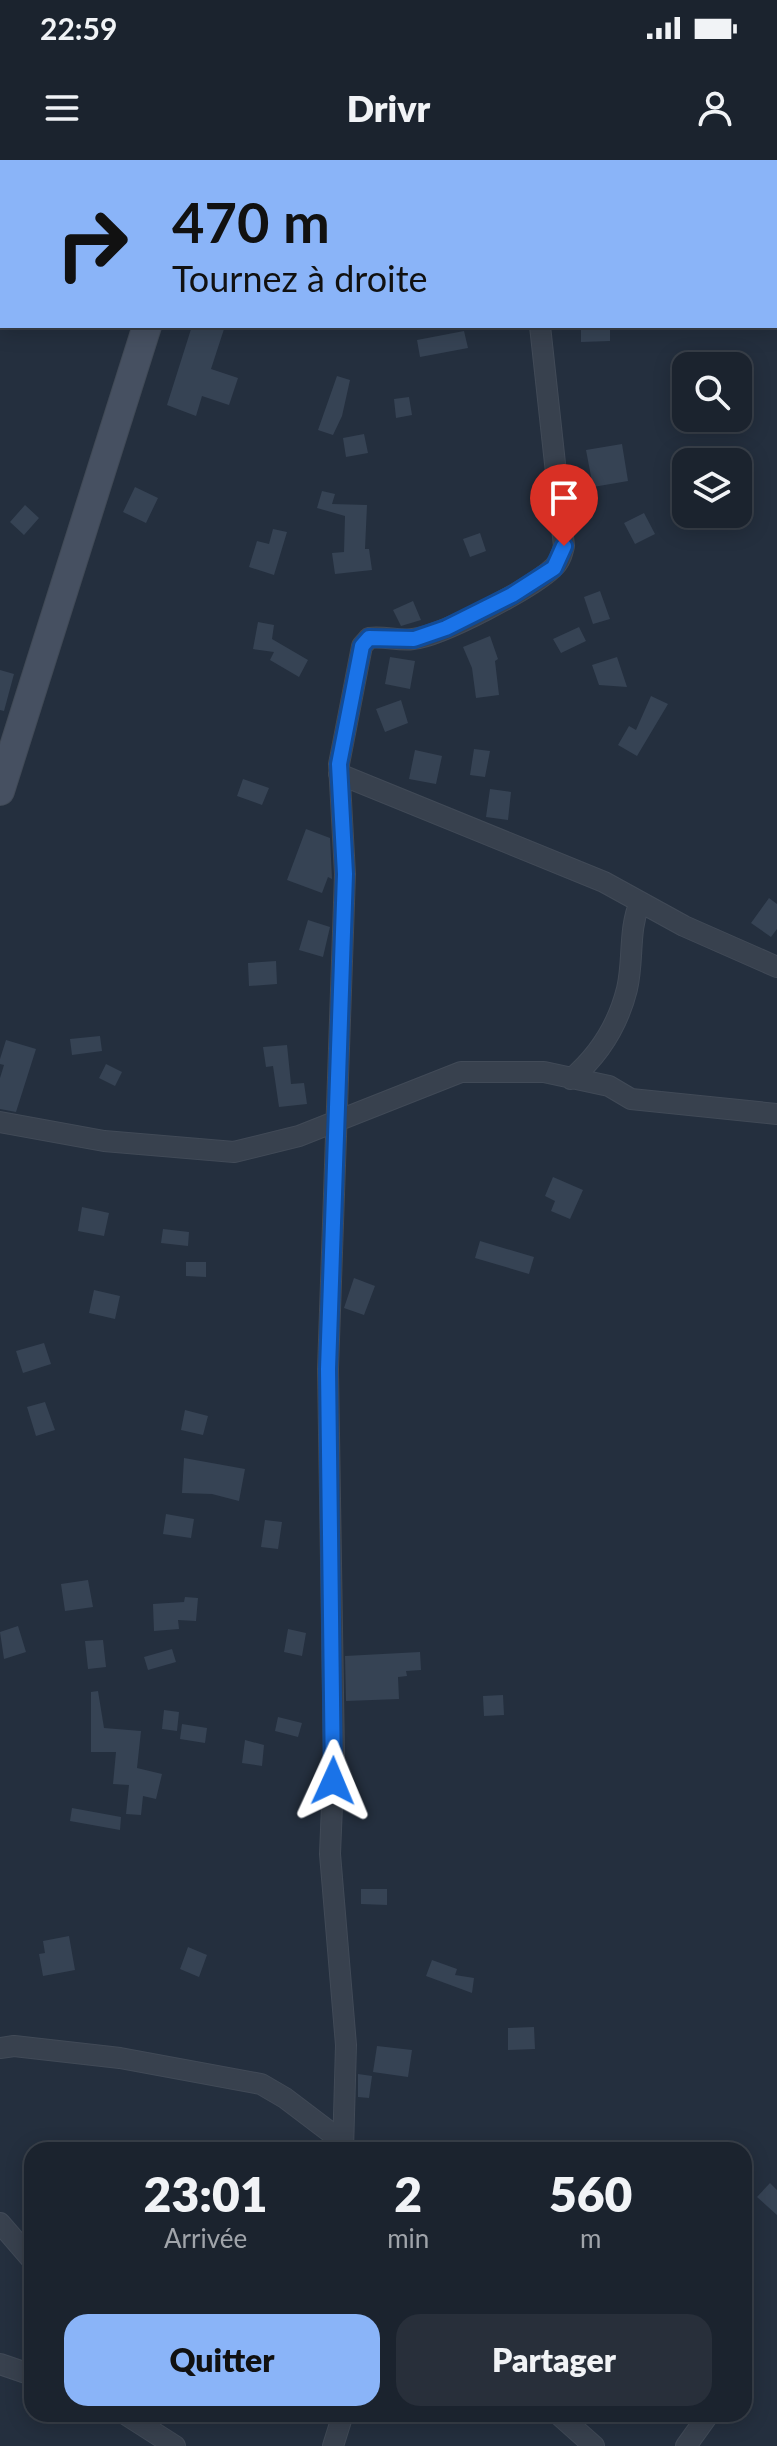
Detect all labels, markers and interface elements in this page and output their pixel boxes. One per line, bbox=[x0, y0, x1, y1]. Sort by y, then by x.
text: 22:59 bbox=[40, 10, 117, 46]
icon: menu bbox=[40, 86, 84, 130]
text: Drivr bbox=[347, 86, 430, 130]
icon: person bbox=[693, 86, 737, 130]
text: 470 m bbox=[172, 188, 330, 255]
icon: right bbox=[40, 192, 144, 296]
text: Tournez à droite bbox=[172, 256, 428, 300]
map controls bbox=[672, 352, 752, 528]
button: search bbox=[672, 352, 752, 432]
button: layers bbox=[672, 448, 752, 528]
pin bbox=[530, 464, 598, 546]
icon: arrive bbox=[542, 476, 586, 520]
position arrow bbox=[291, 1739, 375, 1823]
text: 23:01 bbox=[144, 2165, 268, 2222]
text: 2 bbox=[394, 2165, 422, 2222]
text: 560 bbox=[549, 2165, 632, 2222]
text: Arrivée bbox=[164, 2222, 247, 2254]
text: min bbox=[387, 2222, 429, 2254]
text: m bbox=[580, 2222, 601, 2254]
button: Quitter bbox=[64, 2314, 380, 2406]
button: Partager bbox=[396, 2314, 712, 2406]

